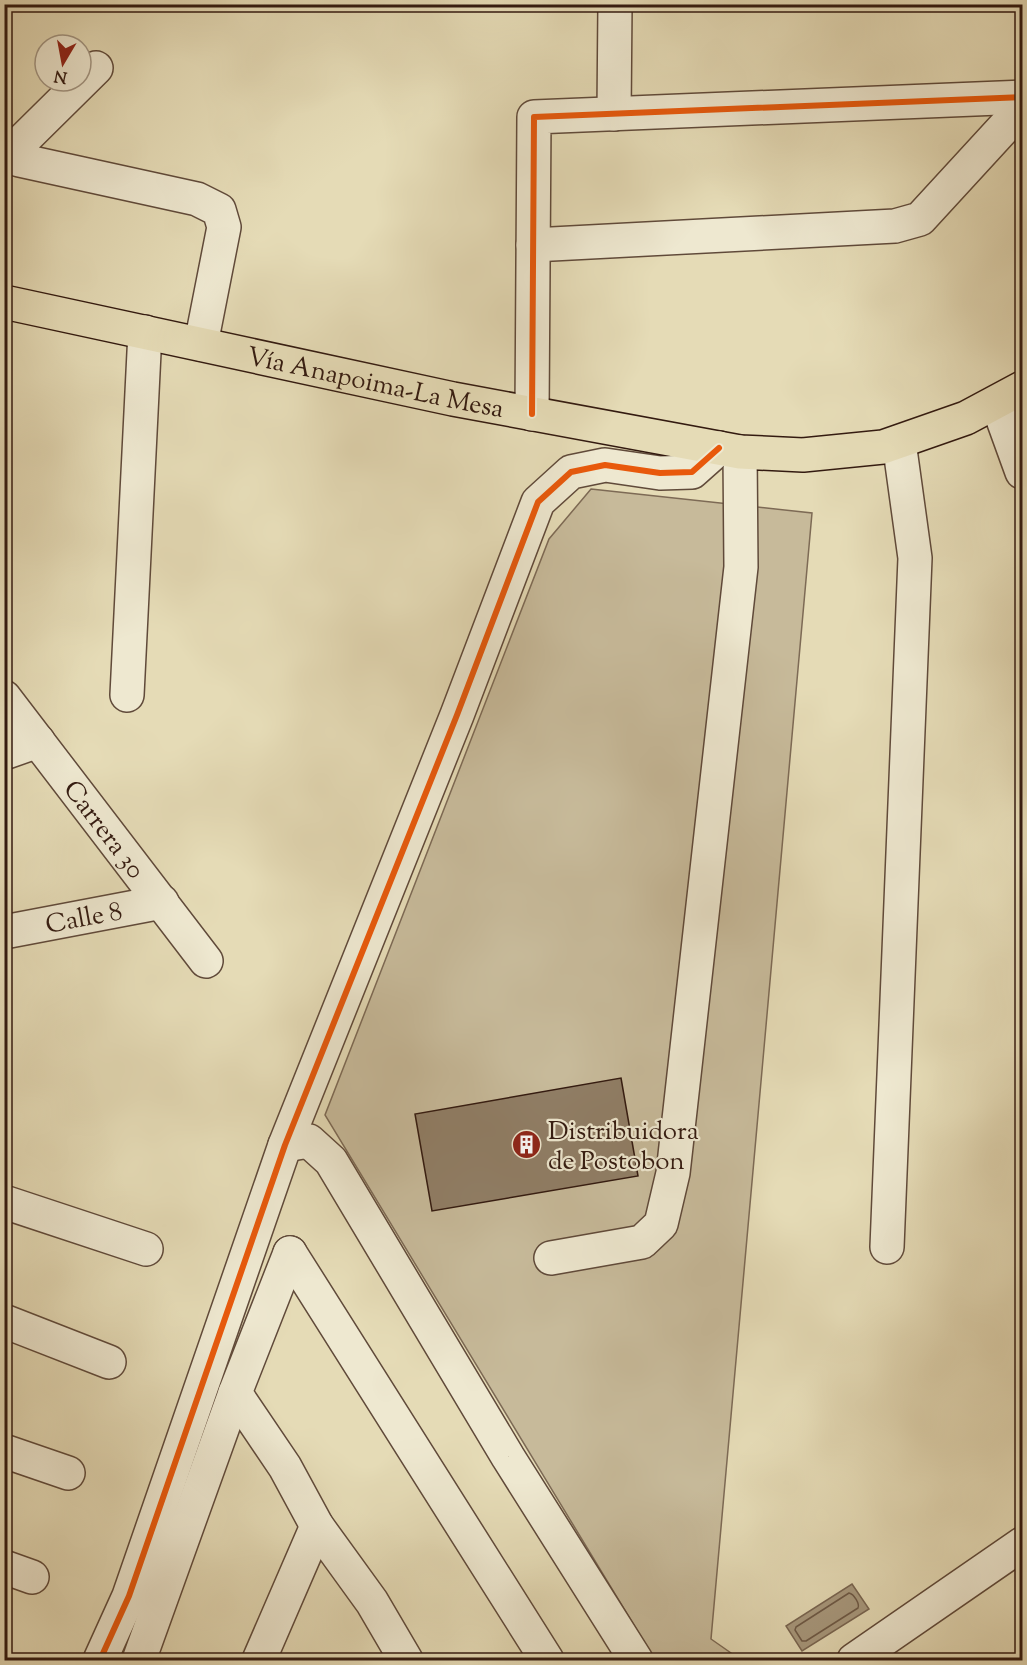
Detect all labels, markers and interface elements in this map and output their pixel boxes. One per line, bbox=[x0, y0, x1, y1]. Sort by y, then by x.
north arrow bbox=[33, 33, 93, 93]
text: N bbox=[52, 63, 69, 88]
street label: Vía Anapoima-La Mesa bbox=[243, 339, 507, 429]
street label: Carrera 30 bbox=[53, 773, 153, 887]
street label: Calle 8 bbox=[43, 894, 126, 945]
place label: Distribuidora de Postobon bbox=[548, 1114, 699, 1181]
building icon: Distribuidora de Postobon bbox=[511, 1129, 543, 1161]

